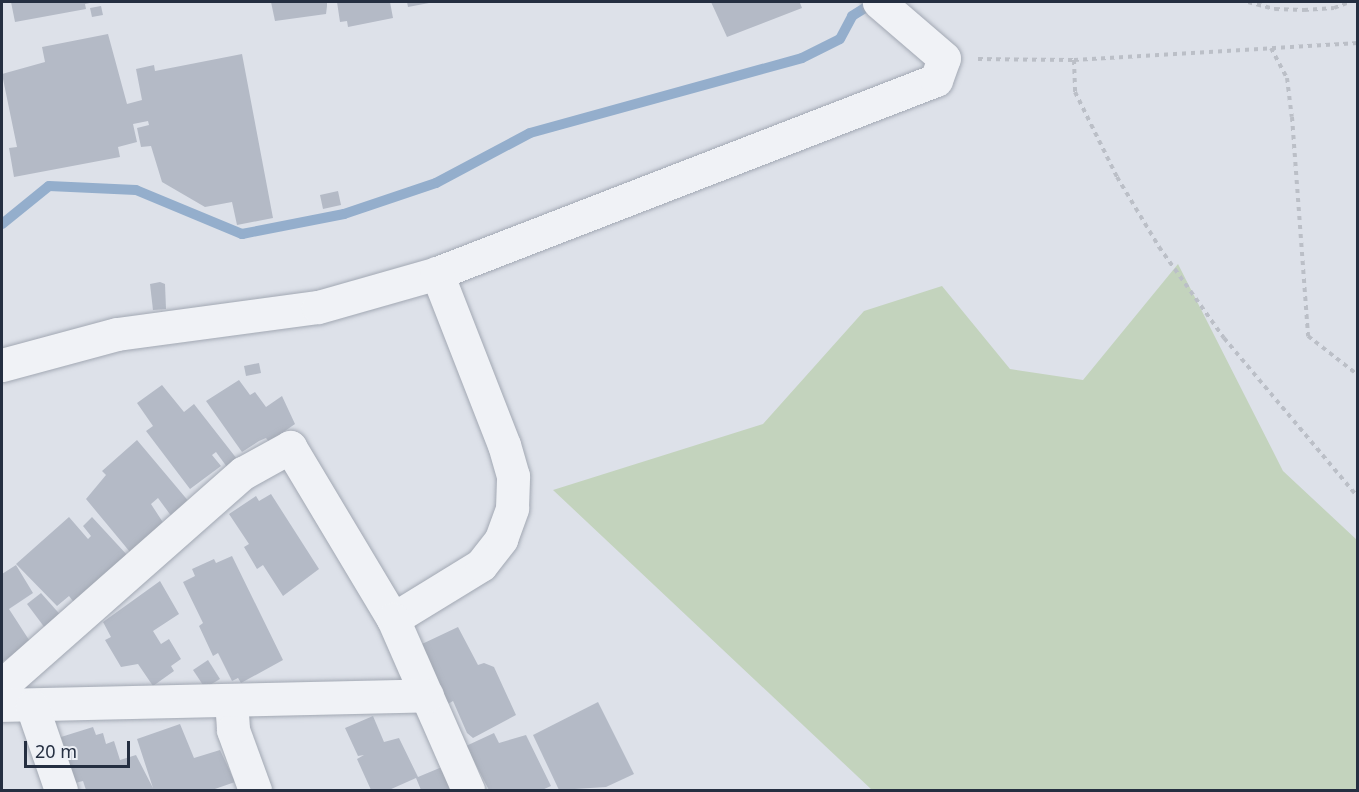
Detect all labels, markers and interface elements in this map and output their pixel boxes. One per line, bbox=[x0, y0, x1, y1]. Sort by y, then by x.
scale bar bbox=[27, 729, 134, 767]
text: 20 m bbox=[35, 739, 77, 763]

